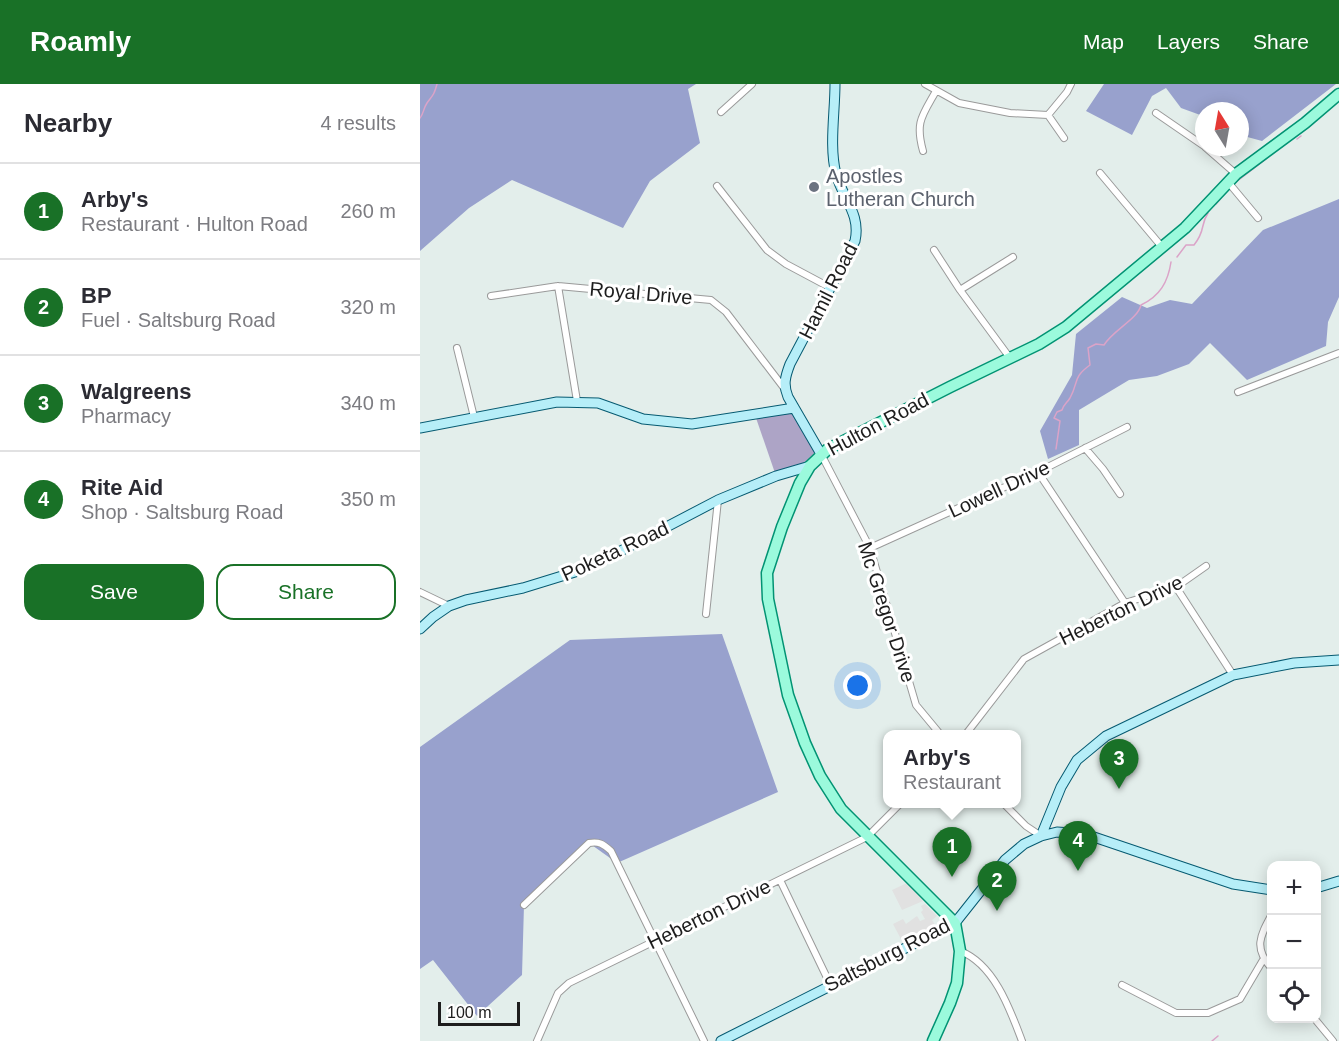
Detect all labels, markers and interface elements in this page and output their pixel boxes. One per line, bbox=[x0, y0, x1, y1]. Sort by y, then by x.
text: Roamly bbox=[30, 26, 131, 57]
text: Map bbox=[1083, 30, 1124, 53]
text: Layers bbox=[1157, 30, 1220, 53]
text: Share bbox=[1253, 30, 1309, 53]
north arrow bbox=[1195, 102, 1249, 156]
text: Nearby bbox=[24, 108, 112, 138]
text: 4 results bbox=[320, 112, 396, 134]
place label: Apostles Lutheran Church bbox=[826, 165, 975, 210]
marker: Apostles Lutheran Church bbox=[807, 180, 821, 194]
text: Arby's bbox=[81, 187, 149, 212]
text: 1 bbox=[38, 200, 49, 222]
text: 260 m bbox=[340, 200, 396, 222]
text: Restaurant · Hulton Road bbox=[81, 213, 308, 235]
street label: Hamil Road bbox=[794, 239, 862, 343]
street label: Royal Drive bbox=[589, 278, 693, 308]
text: BP bbox=[81, 283, 112, 308]
text: 2 bbox=[38, 296, 49, 318]
text: 320 m bbox=[340, 296, 396, 318]
text: Fuel · Saltsburg Road bbox=[81, 309, 276, 331]
text: Walgreens bbox=[81, 379, 191, 404]
street label: Hulton Road bbox=[824, 388, 932, 460]
text: 3 bbox=[38, 392, 49, 414]
text: 340 m bbox=[340, 392, 396, 414]
text: Pharmacy bbox=[81, 405, 171, 427]
street label: Lowell Drive bbox=[945, 456, 1053, 522]
text: Rite Aid bbox=[81, 475, 163, 500]
text: 4 bbox=[38, 488, 49, 510]
text: 350 m bbox=[340, 488, 396, 510]
text: Shop · Saltsburg Road bbox=[81, 501, 283, 523]
street label: Poketa Road bbox=[558, 517, 672, 585]
street label: Mc Gregor Drive bbox=[854, 539, 920, 685]
button: Save bbox=[24, 564, 204, 620]
button: Share bbox=[216, 564, 396, 620]
street label: Heberton Drive bbox=[1056, 571, 1186, 649]
your location bbox=[843, 671, 872, 700]
popup bbox=[883, 730, 1021, 808]
pin: 3 bbox=[1100, 740, 1138, 789]
text: Arby's bbox=[903, 745, 971, 770]
text: Restaurant bbox=[903, 771, 1001, 793]
pin: 4 bbox=[1058, 822, 1098, 871]
pin: 1 bbox=[932, 828, 972, 877]
map controls bbox=[1267, 861, 1321, 1023]
button: + bbox=[1267, 861, 1321, 915]
pin: 2 bbox=[978, 862, 1016, 911]
street label: Heberton Drive bbox=[644, 875, 774, 953]
street label: Saltsburg Road bbox=[821, 914, 953, 996]
button: − bbox=[1267, 915, 1321, 969]
button: locate bbox=[1267, 969, 1321, 1023]
scale bar bbox=[438, 999, 520, 1026]
text: 100 m bbox=[447, 1004, 491, 1021]

